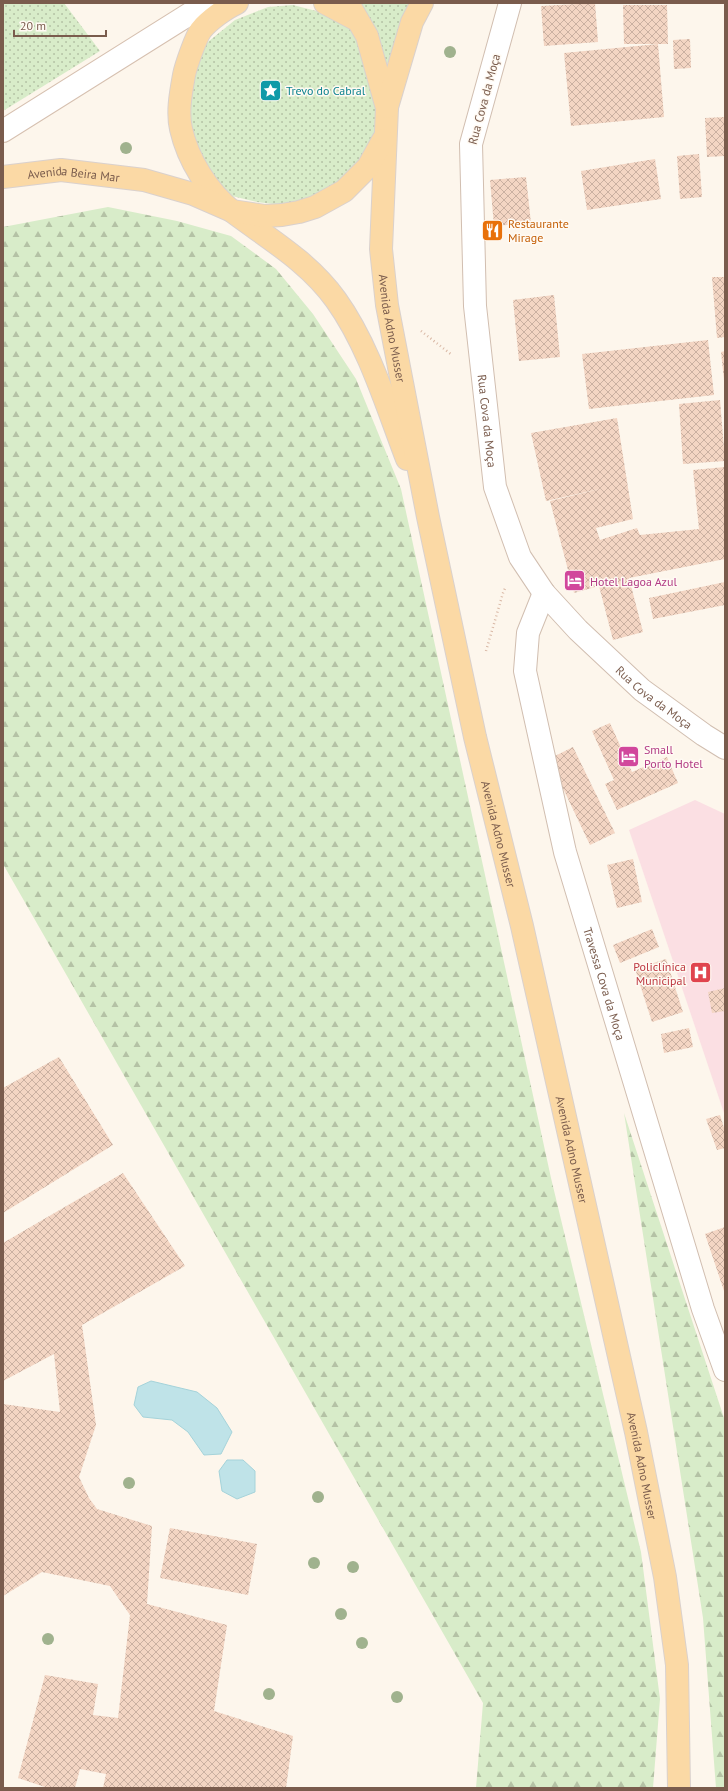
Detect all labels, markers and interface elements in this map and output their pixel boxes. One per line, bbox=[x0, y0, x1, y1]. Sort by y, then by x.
scale bar bbox=[14, 12, 106, 38]
text: 20 m bbox=[20, 18, 46, 33]
street label: Rua Cova da Moça bbox=[465, 52, 503, 146]
place icon: Trevo do Cabral bbox=[257, 77, 283, 103]
place label: Trevo do Cabral bbox=[286, 83, 366, 98]
street label: Avenida Beira Mar bbox=[26, 162, 121, 185]
place label: Restaurante Mirage bbox=[508, 216, 569, 245]
restaurant icon: Restaurante Mirage bbox=[480, 217, 506, 243]
street label: Avenida Adno Musser bbox=[376, 273, 409, 383]
street label: Rua Cova da Moça bbox=[475, 374, 500, 468]
hotel icon: Hotel Lagoa Azul bbox=[561, 568, 587, 594]
place label: Hotel Lagoa Azul bbox=[590, 574, 677, 589]
street label: Rua Cova da Moça bbox=[613, 662, 696, 732]
place label: Small Porto Hotel bbox=[644, 742, 703, 771]
hotel icon: Small Porto Hotel bbox=[616, 743, 642, 769]
street label: Avenida Adno Musser bbox=[479, 779, 520, 889]
street label: Travessa Cova da Moça bbox=[581, 925, 629, 1042]
place label: Policlínica Municipal bbox=[633, 959, 686, 988]
hospital icon: Policlínica Municipal bbox=[688, 960, 714, 986]
street label: Avenida Adno Musser bbox=[553, 1094, 592, 1205]
street label: Avenida Adno Musser bbox=[624, 1411, 661, 1521]

